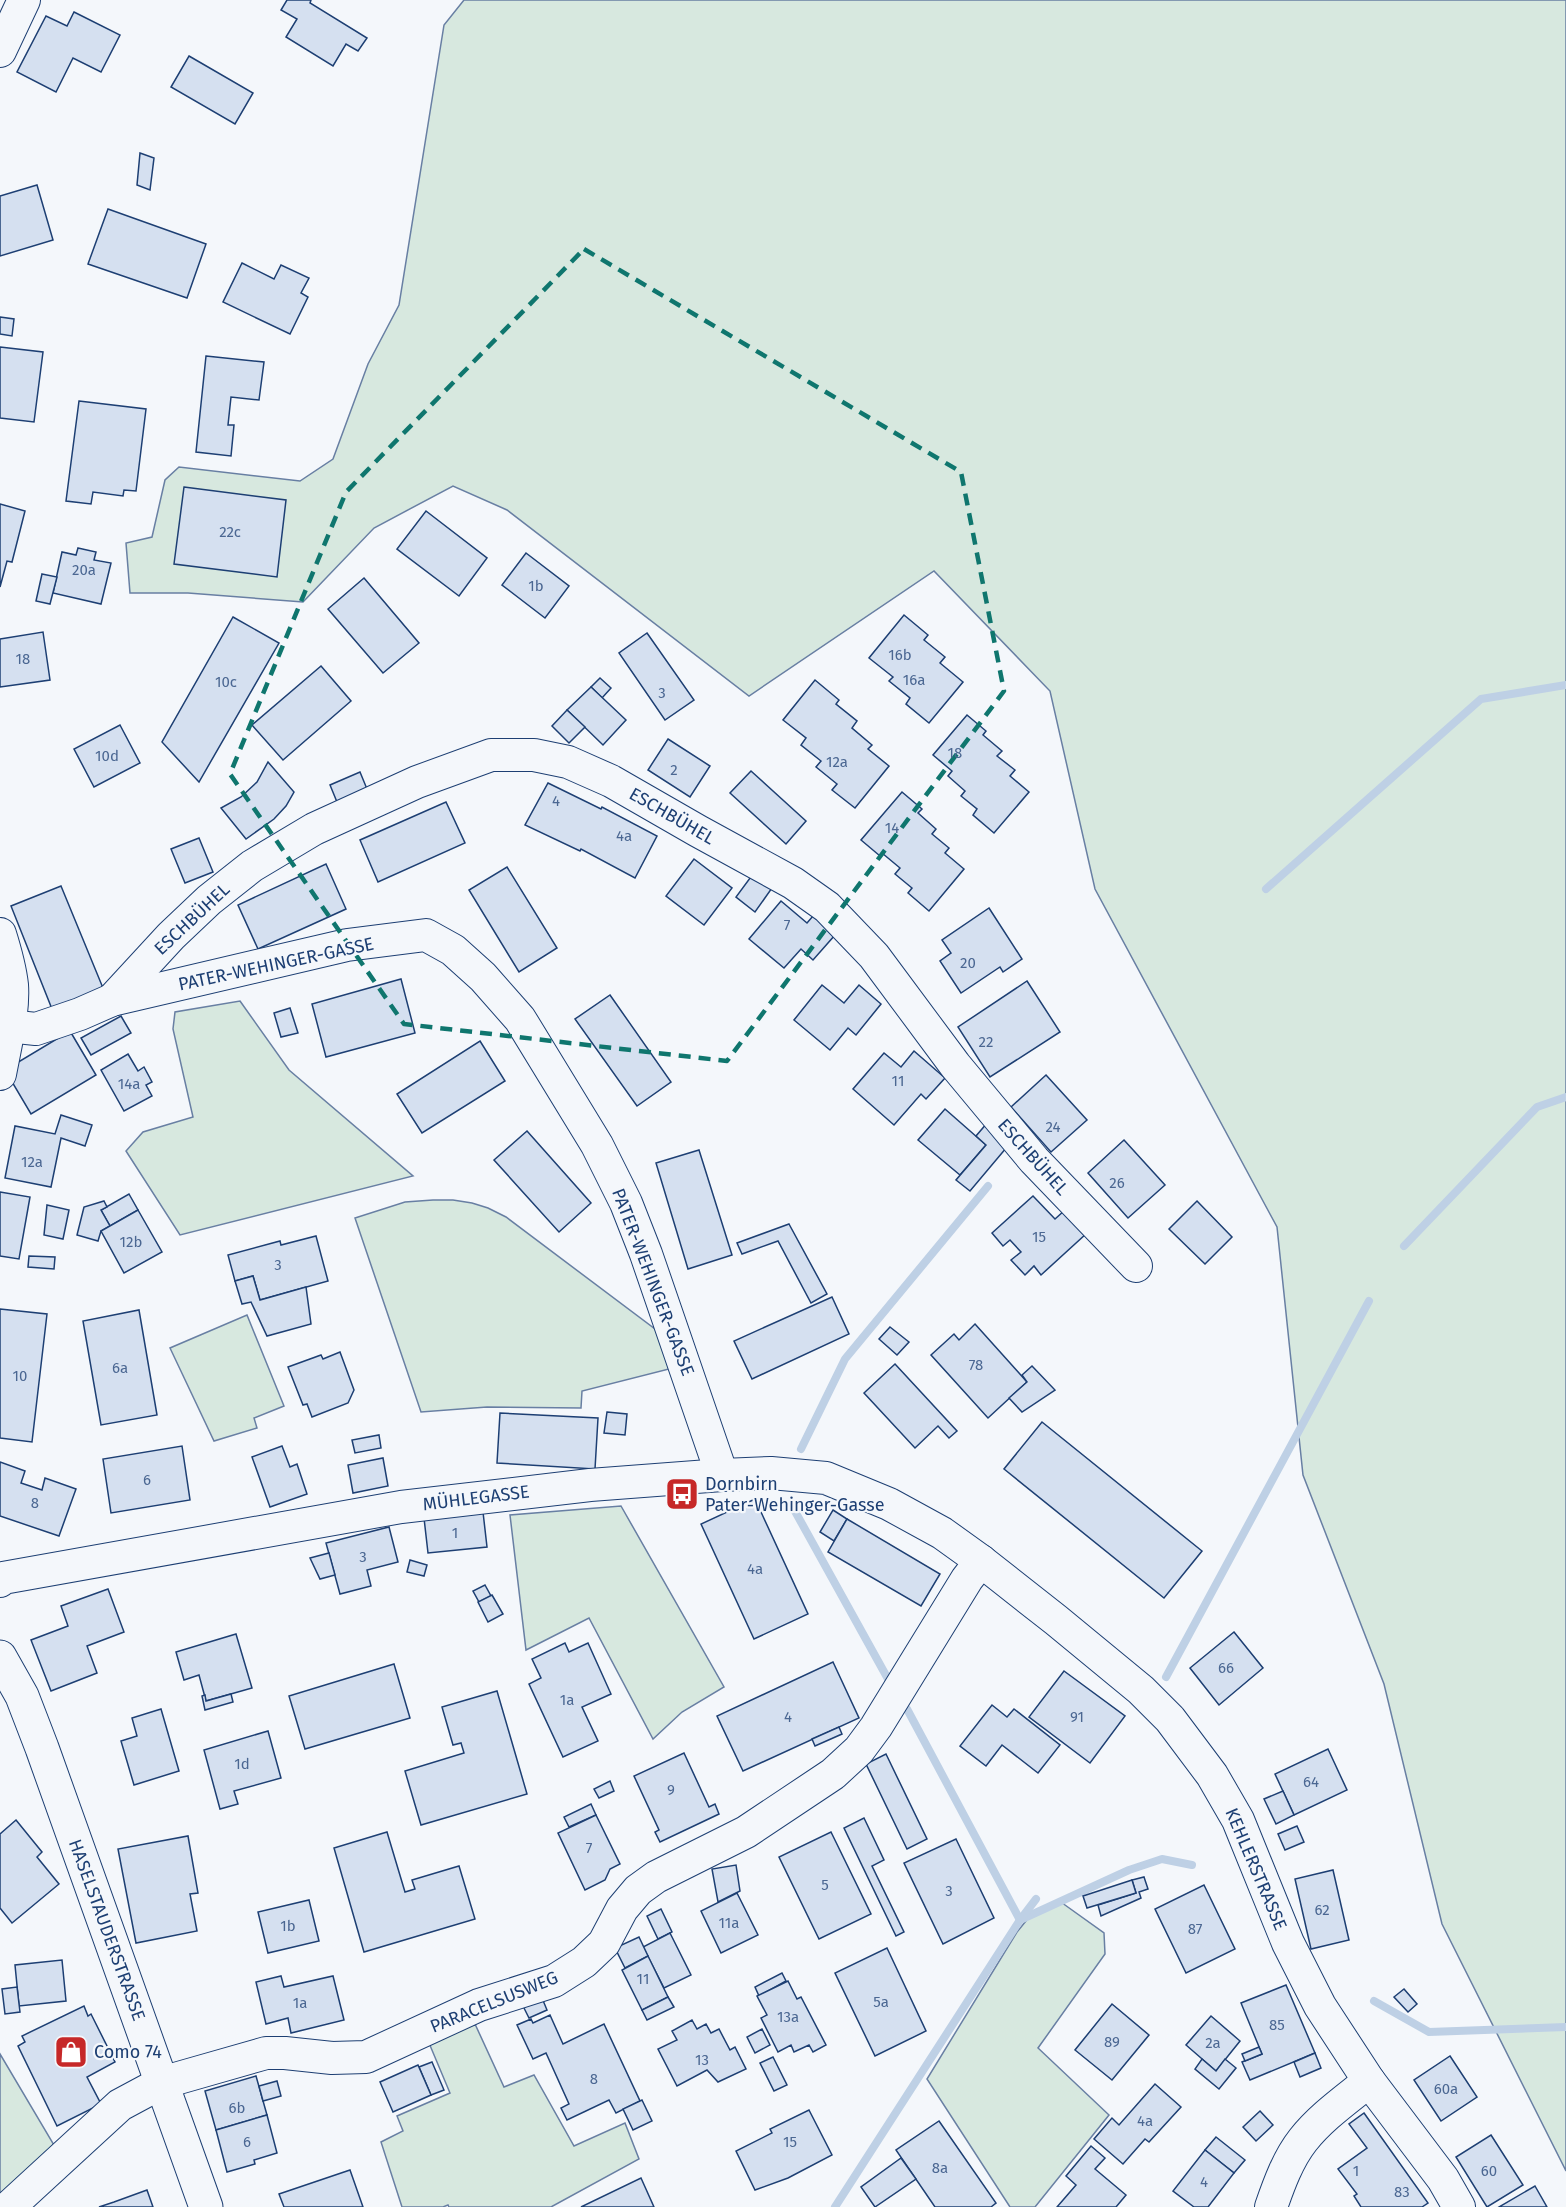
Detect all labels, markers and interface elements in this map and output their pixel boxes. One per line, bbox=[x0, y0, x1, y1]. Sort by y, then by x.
house number: 22c bbox=[219, 523, 241, 541]
house number: 20a bbox=[72, 561, 96, 579]
house number: 1b bbox=[528, 577, 544, 595]
house number: 16b bbox=[888, 646, 912, 664]
house number: 18 bbox=[16, 650, 30, 668]
house number: 16a bbox=[903, 671, 925, 689]
house number: 10c bbox=[215, 673, 237, 691]
house number: 3 bbox=[658, 684, 666, 702]
house number: 18 bbox=[948, 744, 962, 762]
house number: 10d bbox=[95, 747, 119, 765]
house number: 12a bbox=[826, 753, 848, 771]
house number: 2 bbox=[670, 761, 678, 779]
street label: ESCHBÜHEL bbox=[625, 783, 719, 849]
house number: 4 bbox=[552, 792, 560, 810]
house number: 14 bbox=[885, 819, 899, 837]
house number: 4a bbox=[616, 827, 632, 845]
street label: ESCHBÜHEL bbox=[150, 878, 234, 960]
house number: 7 bbox=[784, 916, 791, 934]
street label: PATER-WEHINGER-GASSE bbox=[176, 933, 376, 995]
house number: 20 bbox=[960, 954, 976, 972]
house number: 22 bbox=[979, 1033, 993, 1051]
house number: 11 bbox=[892, 1072, 904, 1090]
house number: 14a bbox=[118, 1075, 140, 1093]
street label: ESCHBÜHEL bbox=[993, 1114, 1073, 1200]
house number: 24 bbox=[1045, 1118, 1061, 1136]
house number: 12a bbox=[21, 1153, 43, 1171]
house number: 26 bbox=[1109, 1174, 1125, 1192]
street label: PATER-WEHINGER-GASSE bbox=[607, 1185, 699, 1379]
house number: 15 bbox=[1032, 1228, 1046, 1246]
house number: 12b bbox=[120, 1233, 142, 1251]
house number: 3 bbox=[274, 1256, 282, 1274]
house number: 78 bbox=[969, 1356, 983, 1374]
house number: 6a bbox=[112, 1359, 128, 1377]
house number: 10 bbox=[13, 1367, 27, 1385]
house number: 6 bbox=[143, 1471, 151, 1489]
place label: Dornbirn Pater-Wehinger-Gasse bbox=[705, 1473, 884, 1516]
bus stop icon: Dornbirn Pater-Wehinger-Gasse bbox=[664, 1476, 700, 1512]
street label: MÜHLEGASSE bbox=[421, 1481, 531, 1515]
house number: 8 bbox=[31, 1494, 39, 1512]
house number: 1 bbox=[452, 1524, 458, 1542]
house number: 3 bbox=[359, 1548, 367, 1566]
house number: 4a bbox=[747, 1560, 763, 1578]
house number: 66 bbox=[1218, 1659, 1234, 1677]
house number: 1a bbox=[560, 1691, 574, 1709]
house number: 4 bbox=[784, 1708, 792, 1726]
house number: 91 bbox=[1070, 1708, 1084, 1726]
house number: 1d bbox=[234, 1755, 250, 1773]
house number: 64 bbox=[1303, 1773, 1319, 1791]
house number: 9 bbox=[667, 1781, 675, 1799]
street label: KEHLERSTRASSE bbox=[1220, 1805, 1292, 1933]
street label: HASELSTAUDERSTRASSE bbox=[64, 1836, 150, 2024]
house number: 7 bbox=[586, 1839, 593, 1857]
house number: 5 bbox=[821, 1876, 829, 1894]
house number: 3 bbox=[945, 1882, 953, 1900]
house number: 62 bbox=[1314, 1901, 1330, 1919]
house number: 11a bbox=[719, 1914, 739, 1932]
house number: 1b bbox=[280, 1917, 296, 1935]
house number: 87 bbox=[1188, 1920, 1203, 1938]
street label: PARACELSUSWEG bbox=[427, 1966, 561, 2038]
house number: 11 bbox=[637, 1970, 649, 1988]
house number: 5a bbox=[873, 1993, 889, 2011]
house number: 1a bbox=[293, 1994, 307, 2012]
house number: 13a bbox=[777, 2008, 799, 2026]
house number: 85 bbox=[1269, 2016, 1285, 2034]
house number: 89 bbox=[1104, 2033, 1120, 2051]
shop icon: Como 74 bbox=[53, 2034, 89, 2070]
house number: 2a bbox=[1205, 2034, 1221, 2052]
place label: Como 74 bbox=[94, 2041, 162, 2063]
house number: 13 bbox=[695, 2051, 709, 2069]
house number: 8 bbox=[590, 2070, 598, 2088]
house number: 60a bbox=[1434, 2080, 1458, 2098]
house number: 6b bbox=[229, 2099, 245, 2117]
house number: 4a bbox=[1137, 2112, 1153, 2130]
house number: 6 bbox=[243, 2133, 251, 2151]
house number: 15 bbox=[783, 2133, 797, 2151]
house number: 8a bbox=[932, 2159, 948, 2177]
house number: 1 bbox=[1353, 2162, 1359, 2180]
house number: 60 bbox=[1481, 2162, 1497, 2180]
house number: 4 bbox=[1200, 2173, 1208, 2191]
house number: 83 bbox=[1394, 2183, 1410, 2201]

